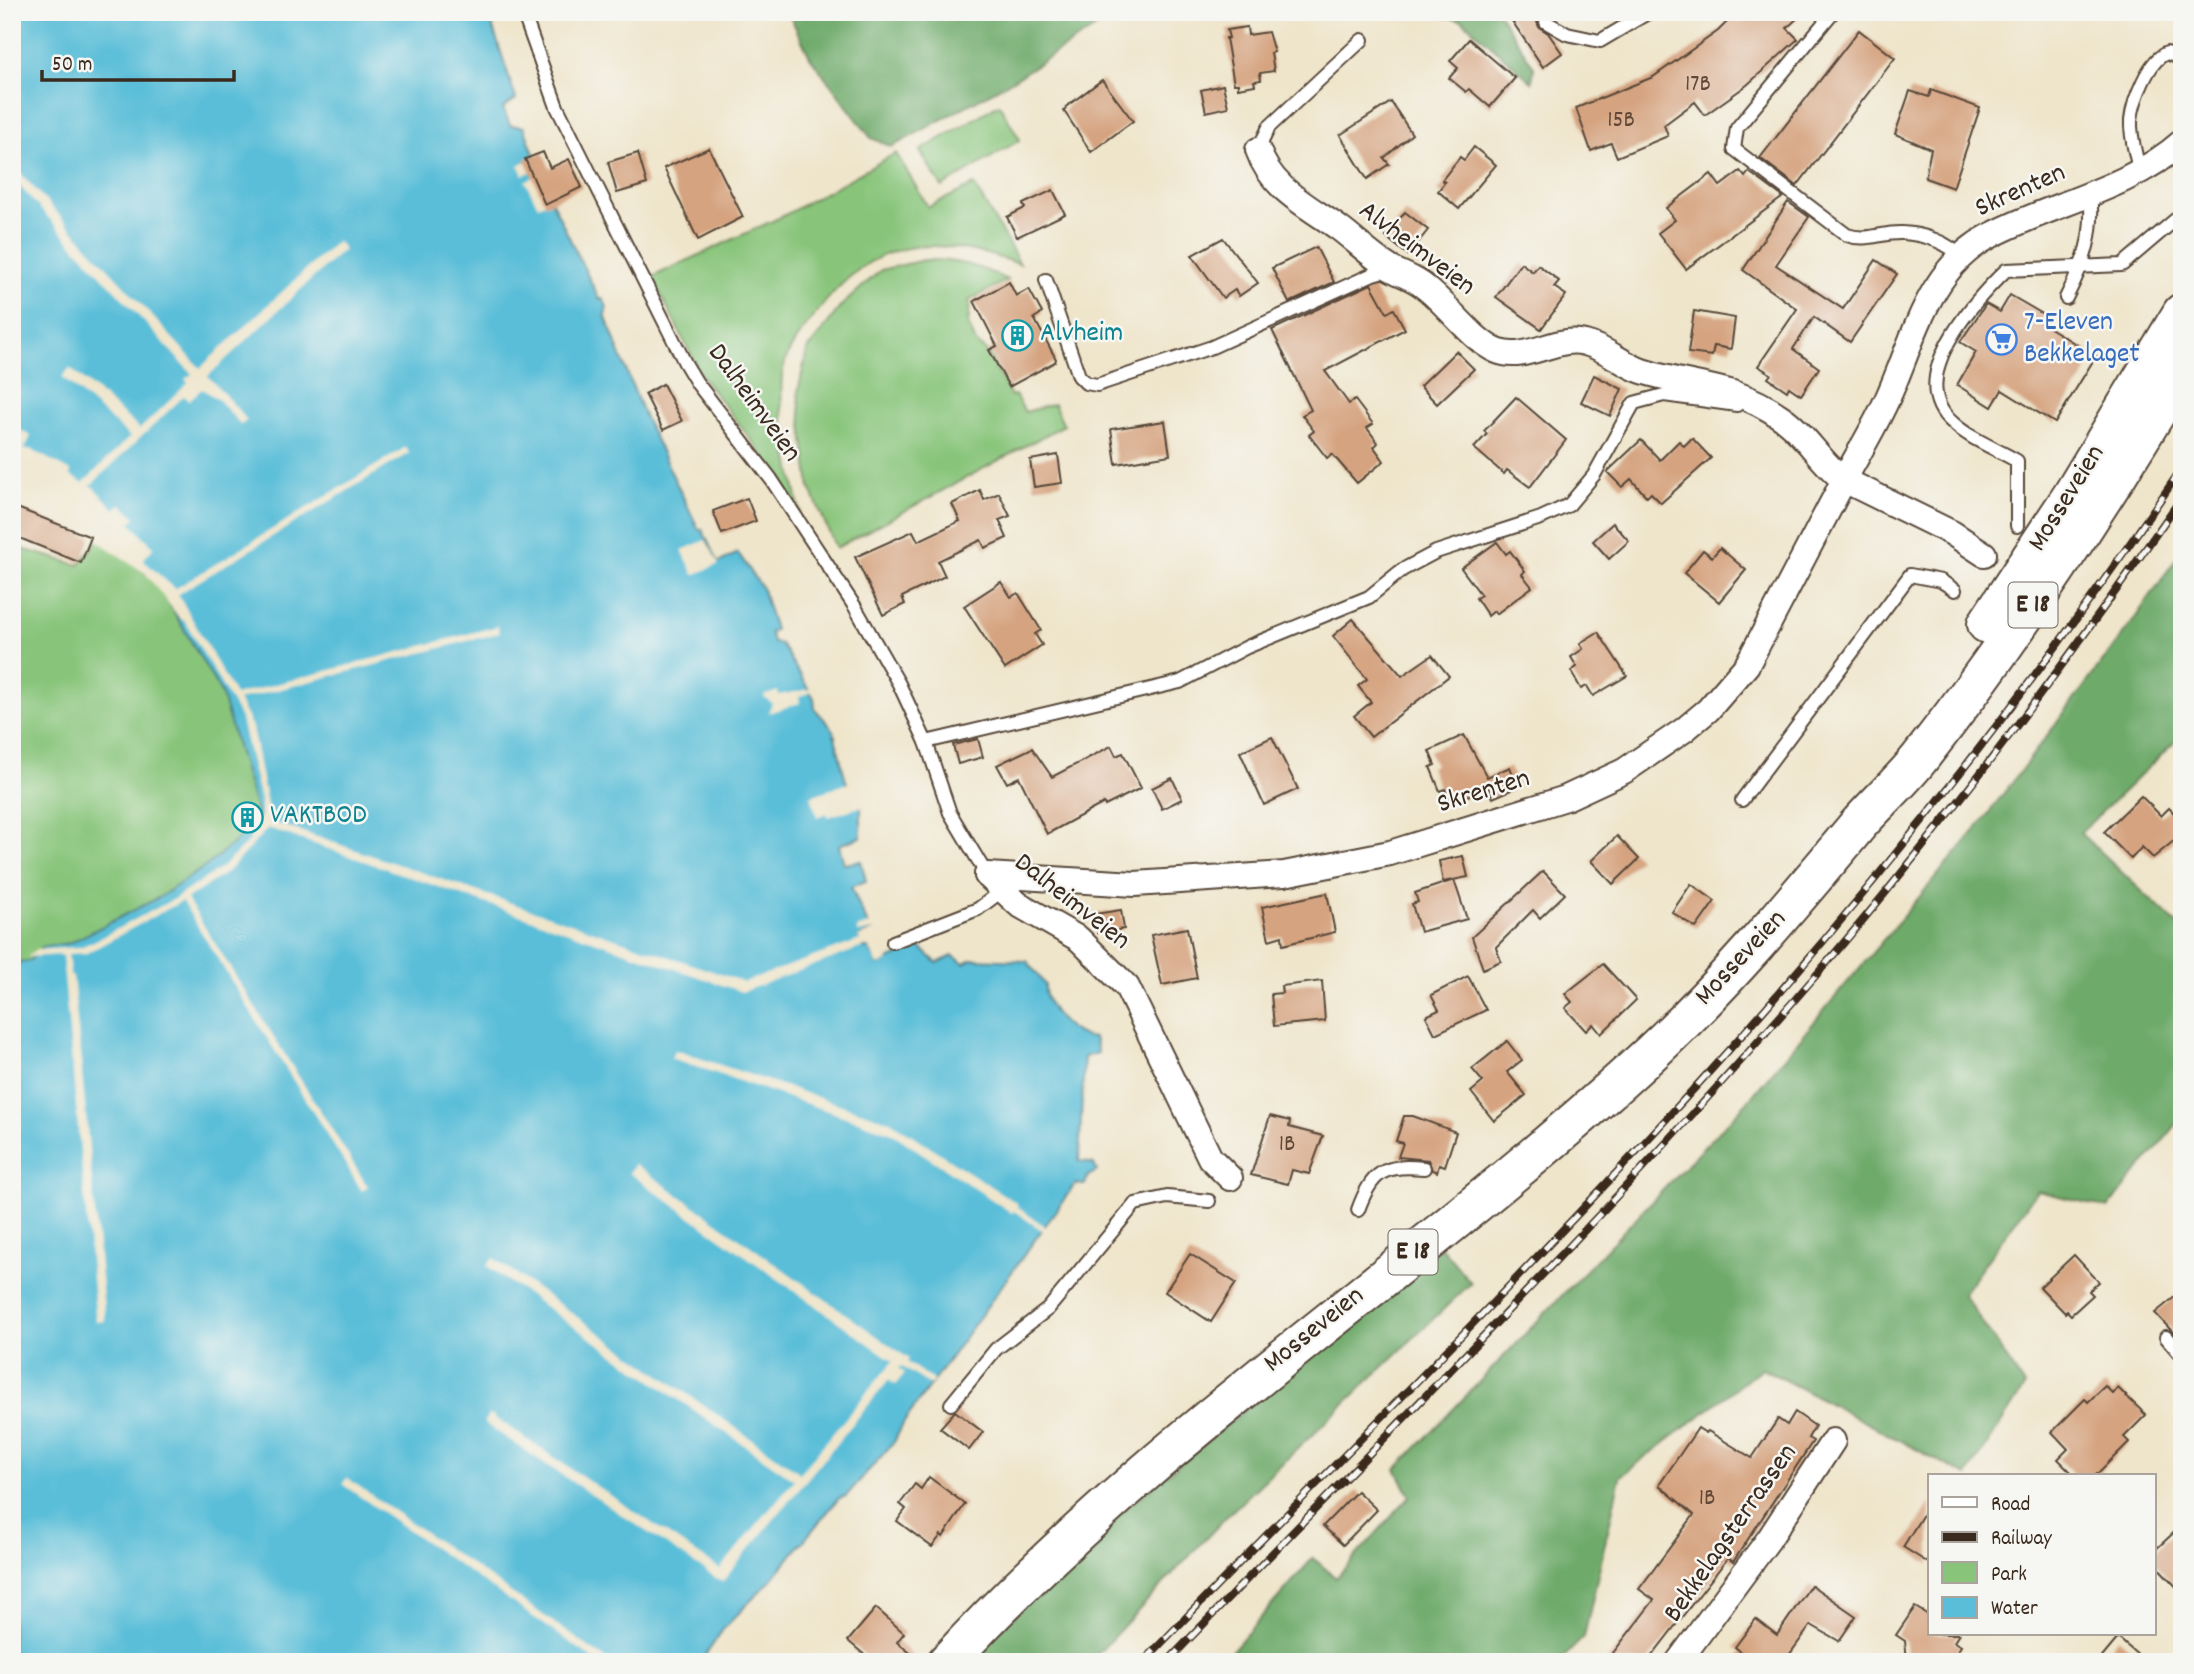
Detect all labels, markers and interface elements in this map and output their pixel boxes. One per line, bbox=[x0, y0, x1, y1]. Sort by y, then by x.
scale bar bbox=[42, 38, 234, 82]
text: 50 m bbox=[52, 51, 92, 81]
house number: 17B bbox=[1685, 68, 1711, 102]
house number: 15B bbox=[1607, 104, 1635, 138]
street label: Skrenten bbox=[1969, 154, 2073, 230]
street label: Alvheimveien bbox=[1349, 193, 1483, 307]
place label: 7-Eleven Bekkelaget bbox=[2024, 304, 2140, 376]
place label: Alvheim bbox=[1040, 315, 1123, 355]
building icon: Alvheim bbox=[1000, 318, 1034, 352]
supermarket icon: 7-Eleven Bekkelaget bbox=[1984, 323, 2018, 357]
street label: Dalheimveien bbox=[696, 336, 810, 472]
street label: Mosseveien bbox=[2019, 438, 2117, 560]
road number: E 18 bbox=[2008, 582, 2058, 628]
street label: Skrenten bbox=[1433, 760, 1535, 826]
place label: VAKTBOD bbox=[270, 797, 367, 837]
building icon: VAKTBOD bbox=[230, 800, 264, 834]
street label: Dalheimveien bbox=[1004, 845, 1138, 961]
street label: Mosseveien bbox=[1687, 902, 1797, 1016]
house number: 1B bbox=[1279, 1128, 1295, 1162]
road number: E 18 bbox=[1388, 1230, 1438, 1274]
street label: Mosseveien bbox=[1256, 1278, 1374, 1384]
street label: Bekkelagsterrassen bbox=[1655, 1436, 1809, 1632]
legend bbox=[1928, 1474, 2156, 1636]
house number: 1B bbox=[1699, 1482, 1715, 1516]
text: Road bbox=[1991, 1491, 2030, 1521]
text: Railway bbox=[1991, 1525, 2052, 1555]
text: Park bbox=[1991, 1561, 2027, 1591]
text: Water bbox=[1991, 1595, 2038, 1625]

